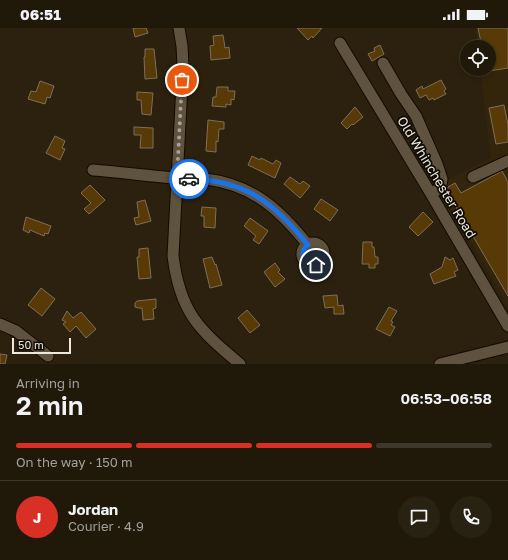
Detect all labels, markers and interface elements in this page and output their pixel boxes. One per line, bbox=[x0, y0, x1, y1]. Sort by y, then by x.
text: 06:51 bbox=[20, 5, 61, 23]
map controls bbox=[460, 40, 496, 76]
button: locate bbox=[460, 40, 496, 76]
pin bbox=[165, 63, 199, 97]
icon: bag bbox=[171, 69, 193, 91]
street label: Old Whinchester Road bbox=[394, 113, 480, 241]
courier bbox=[169, 159, 209, 199]
icon: car bbox=[178, 168, 200, 190]
pin bbox=[299, 248, 333, 282]
icon: home bbox=[305, 254, 327, 276]
scale bar bbox=[12, 336, 71, 355]
text: 50 m bbox=[18, 338, 44, 351]
text: Arriving in bbox=[16, 375, 80, 391]
text: 06:53–06:58 bbox=[400, 389, 492, 407]
text: 2 min bbox=[16, 390, 84, 421]
text: On the way · 150 m bbox=[16, 454, 133, 470]
button: chat bbox=[398, 496, 440, 538]
button: phone bbox=[450, 496, 492, 538]
text: Jordan bbox=[68, 500, 118, 518]
text: J bbox=[33, 508, 41, 526]
text: Courier · 4.9 bbox=[68, 518, 144, 534]

